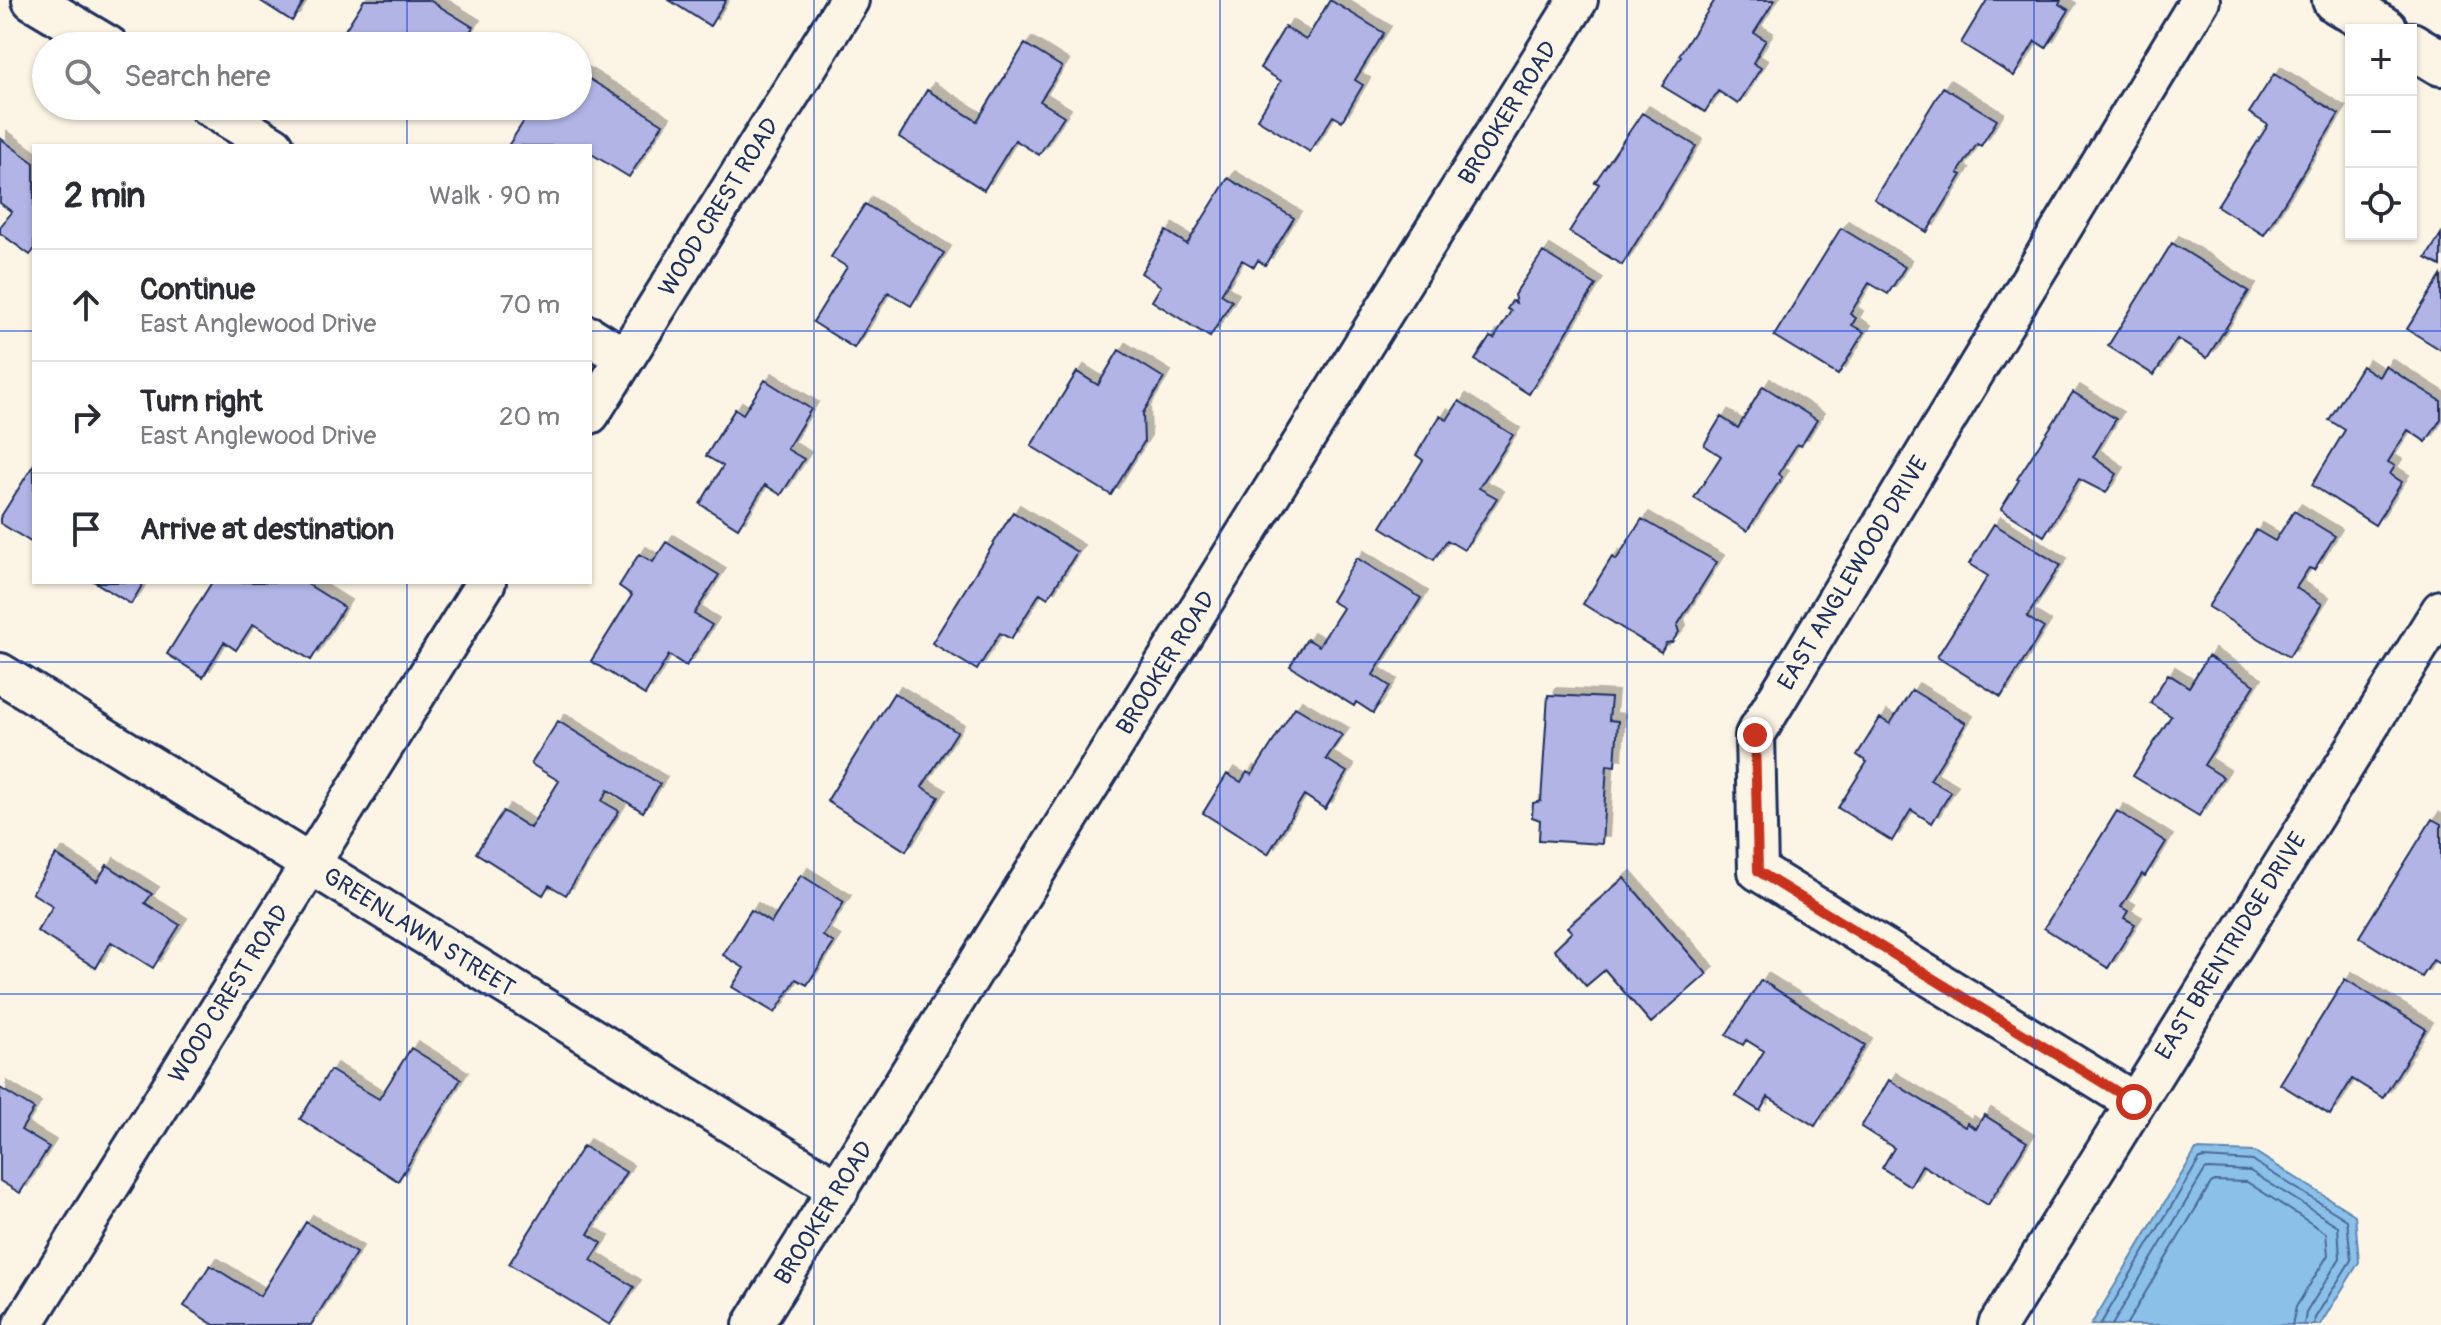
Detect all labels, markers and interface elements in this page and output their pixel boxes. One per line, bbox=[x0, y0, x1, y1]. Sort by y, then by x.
map controls bbox=[2345, 24, 2417, 240]
button: + bbox=[2345, 24, 2417, 96]
search box bbox=[32, 32, 592, 120]
street label: BROOKER ROAD bbox=[1452, 36, 1564, 190]
icon: search bbox=[60, 54, 104, 98]
text: Search here bbox=[124, 58, 271, 95]
button: − bbox=[2345, 96, 2417, 168]
street label: WOOD CREST ROAD bbox=[652, 113, 786, 301]
button: locate bbox=[2345, 168, 2417, 240]
text: 2 min bbox=[64, 175, 146, 218]
text: Walk · 90 m bbox=[429, 180, 560, 212]
text: Continue bbox=[140, 271, 255, 308]
icon: ahead bbox=[64, 283, 108, 327]
text: 70 m bbox=[500, 289, 560, 321]
text: East Anglewood Drive bbox=[140, 308, 376, 340]
text: Turn right bbox=[140, 383, 263, 420]
icon: right bbox=[64, 395, 108, 439]
text: 20 m bbox=[499, 401, 560, 433]
text: East Anglewood Drive bbox=[140, 420, 376, 452]
street label: EAST ANGLEWOOD DRIVE bbox=[1772, 451, 1934, 695]
icon: arrive bbox=[64, 507, 108, 551]
text: Arrive at destination bbox=[140, 511, 394, 548]
street label: BROOKER ROAD bbox=[1110, 586, 1222, 740]
route end bbox=[1737, 717, 1773, 753]
street label: EAST BRENTRIDGE DRIVE bbox=[2149, 827, 2313, 1065]
street label: GREENLAWN STREET bbox=[318, 861, 520, 1003]
street label: WOOD CREST ROAD bbox=[162, 900, 296, 1088]
route start bbox=[2116, 1084, 2152, 1120]
street label: BROOKER ROAD bbox=[768, 1136, 880, 1290]

